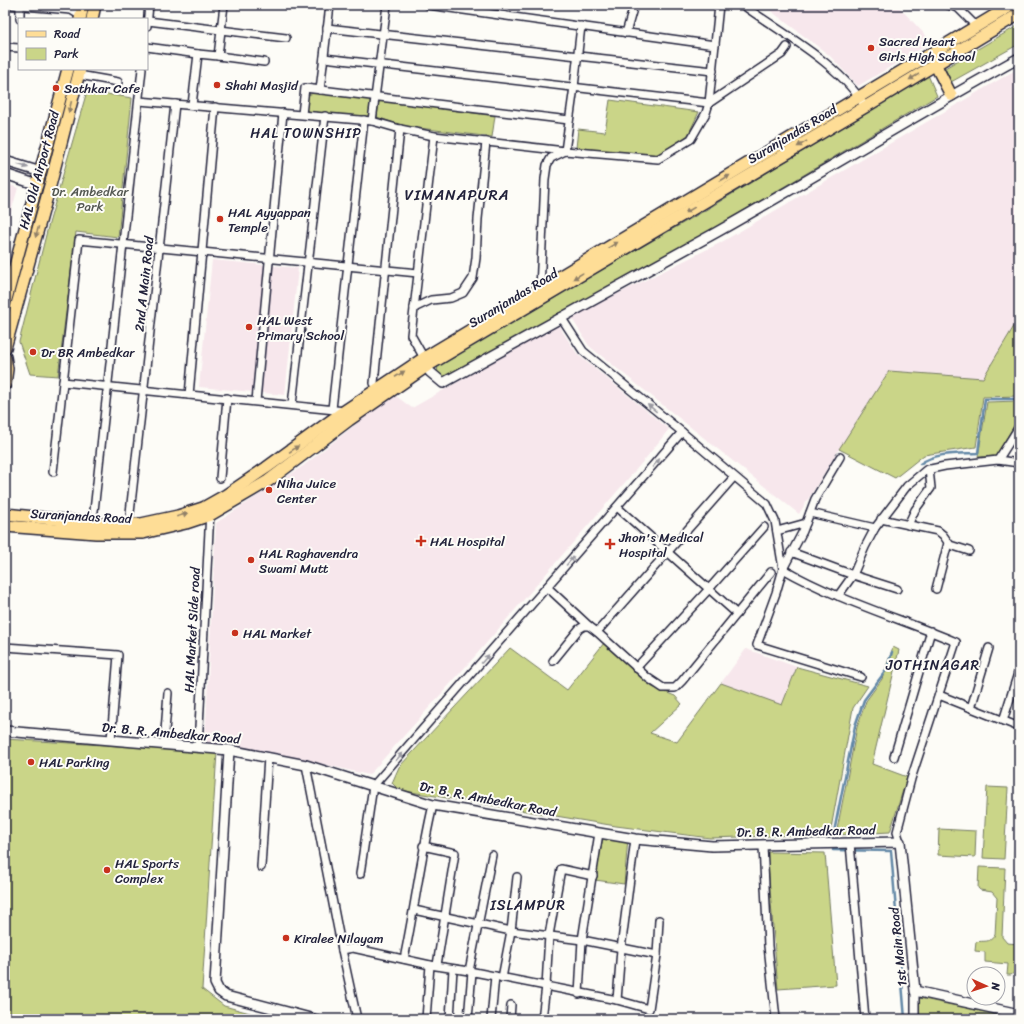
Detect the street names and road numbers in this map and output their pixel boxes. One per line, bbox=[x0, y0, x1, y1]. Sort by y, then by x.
street label: Suranjandas Road bbox=[743, 97, 842, 170]
street label: HAL Old Airport Road bbox=[12, 107, 66, 232]
street label: 2nd A Main Road bbox=[128, 234, 161, 333]
street label: Suranjandas Road bbox=[464, 261, 563, 334]
street label: Suranjandas Road bbox=[30, 502, 133, 530]
street label: HAL Market Side road bbox=[177, 566, 207, 693]
street label: Dr. B. R. Ambedkar Road bbox=[101, 715, 242, 751]
street label: Dr. B. R. Ambedkar Road bbox=[418, 774, 559, 824]
street label: Dr. B. R. Ambedkar Road bbox=[736, 818, 877, 844]
street label: 1st Main Road bbox=[882, 905, 914, 988]

